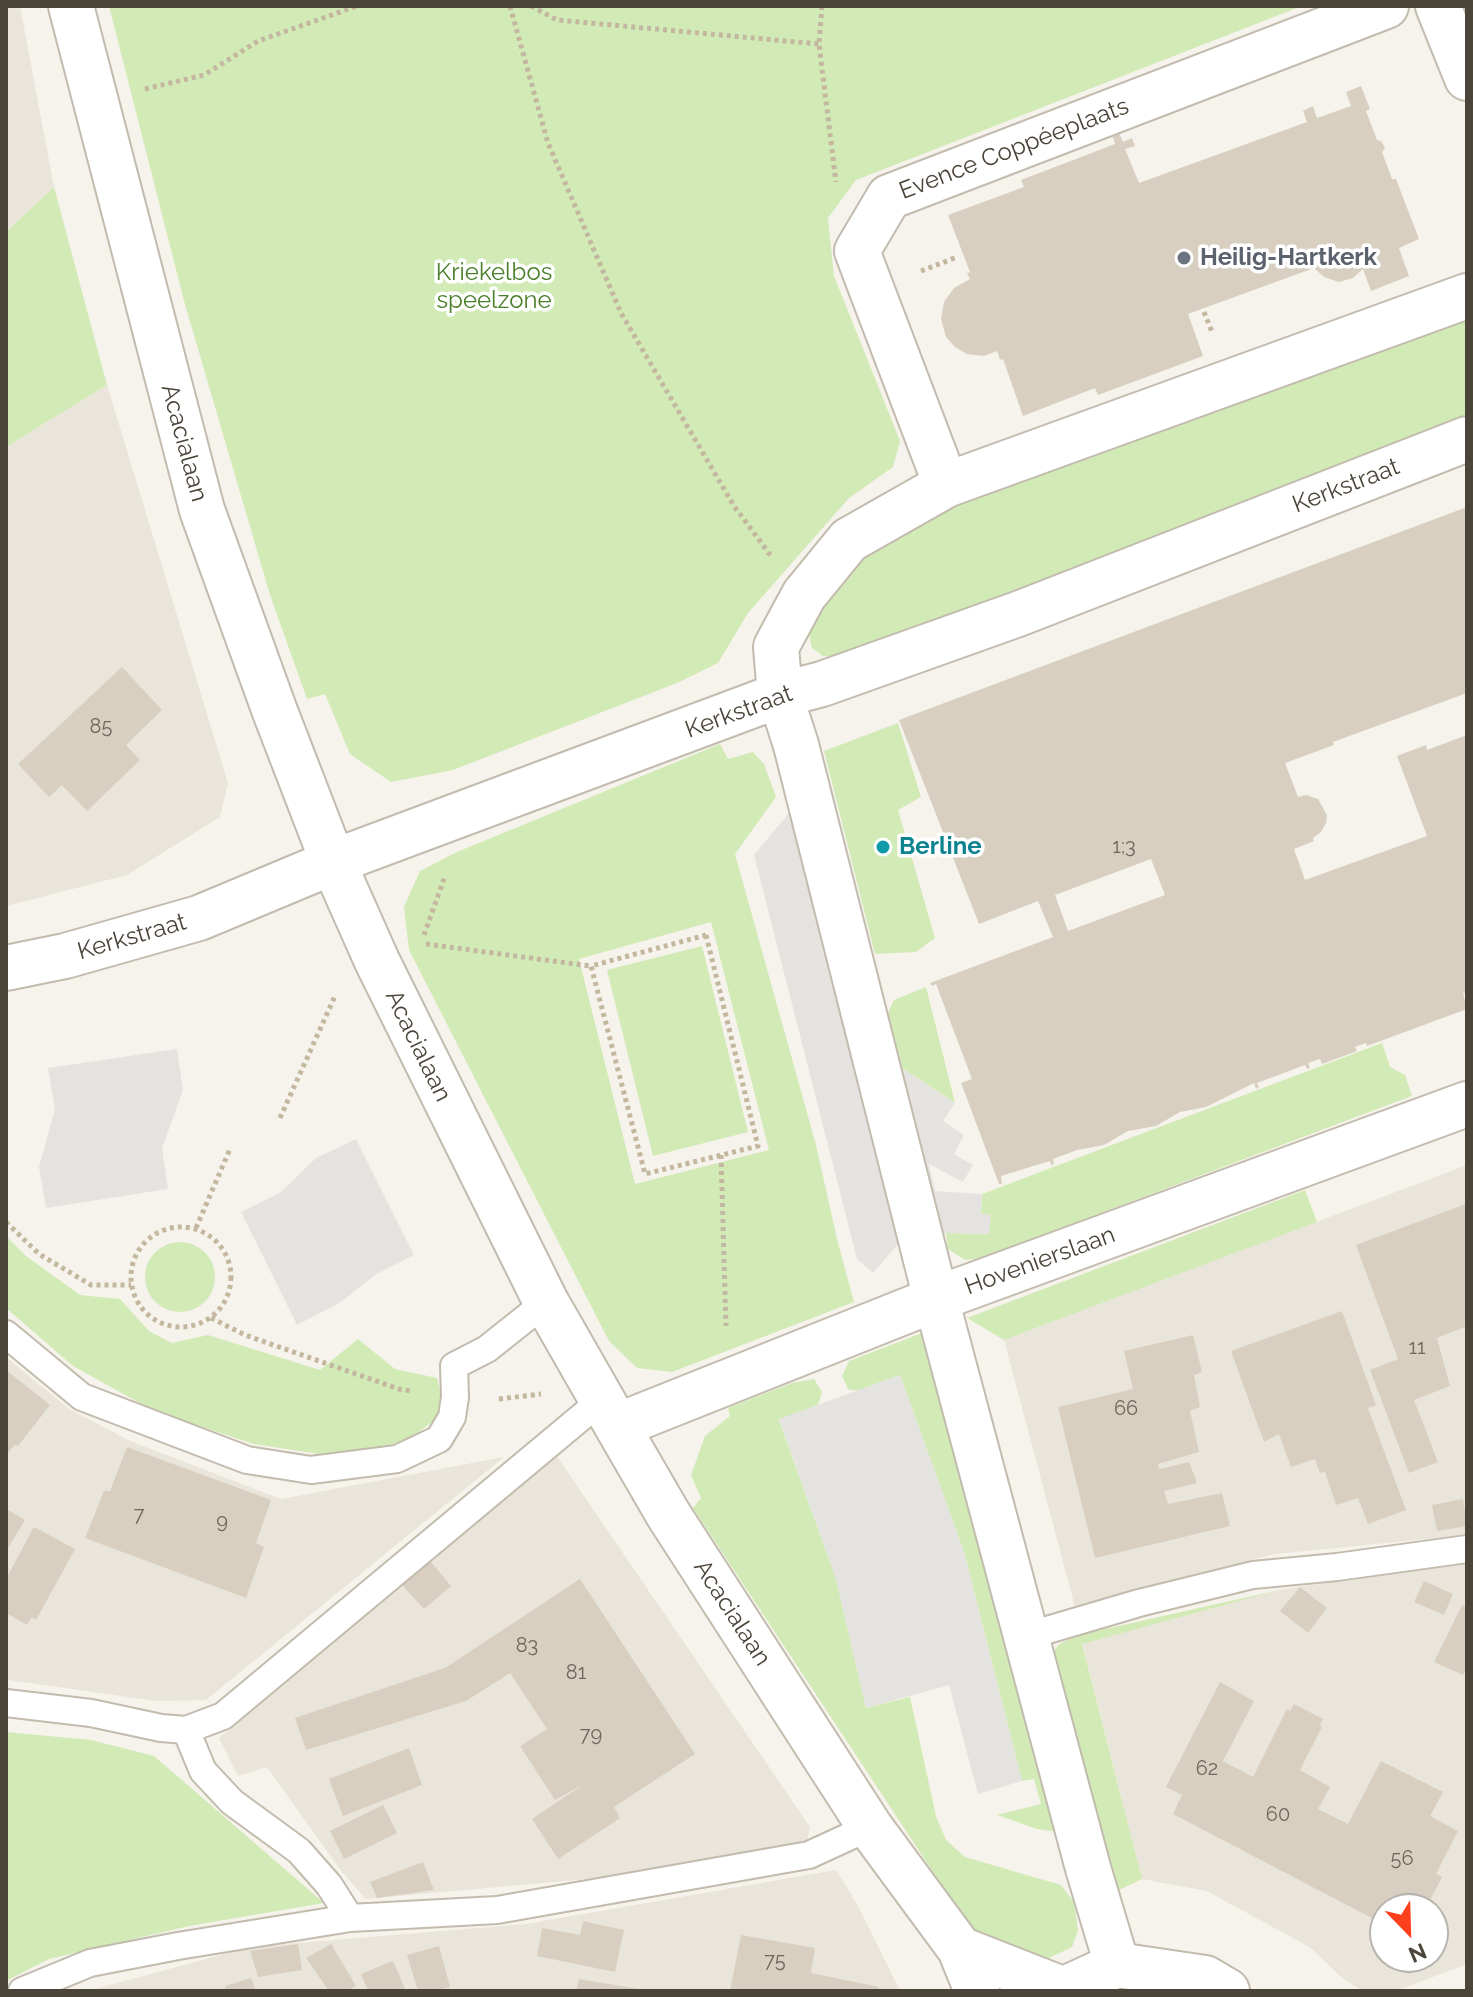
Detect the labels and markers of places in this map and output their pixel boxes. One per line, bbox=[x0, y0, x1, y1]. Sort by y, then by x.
place label: Heilig-Hartkerk bbox=[1200, 244, 1377, 272]
marker: Heilig-Hartkerk bbox=[1175, 249, 1193, 267]
place label: Berline bbox=[899, 833, 982, 861]
marker: Berline bbox=[874, 838, 892, 856]

